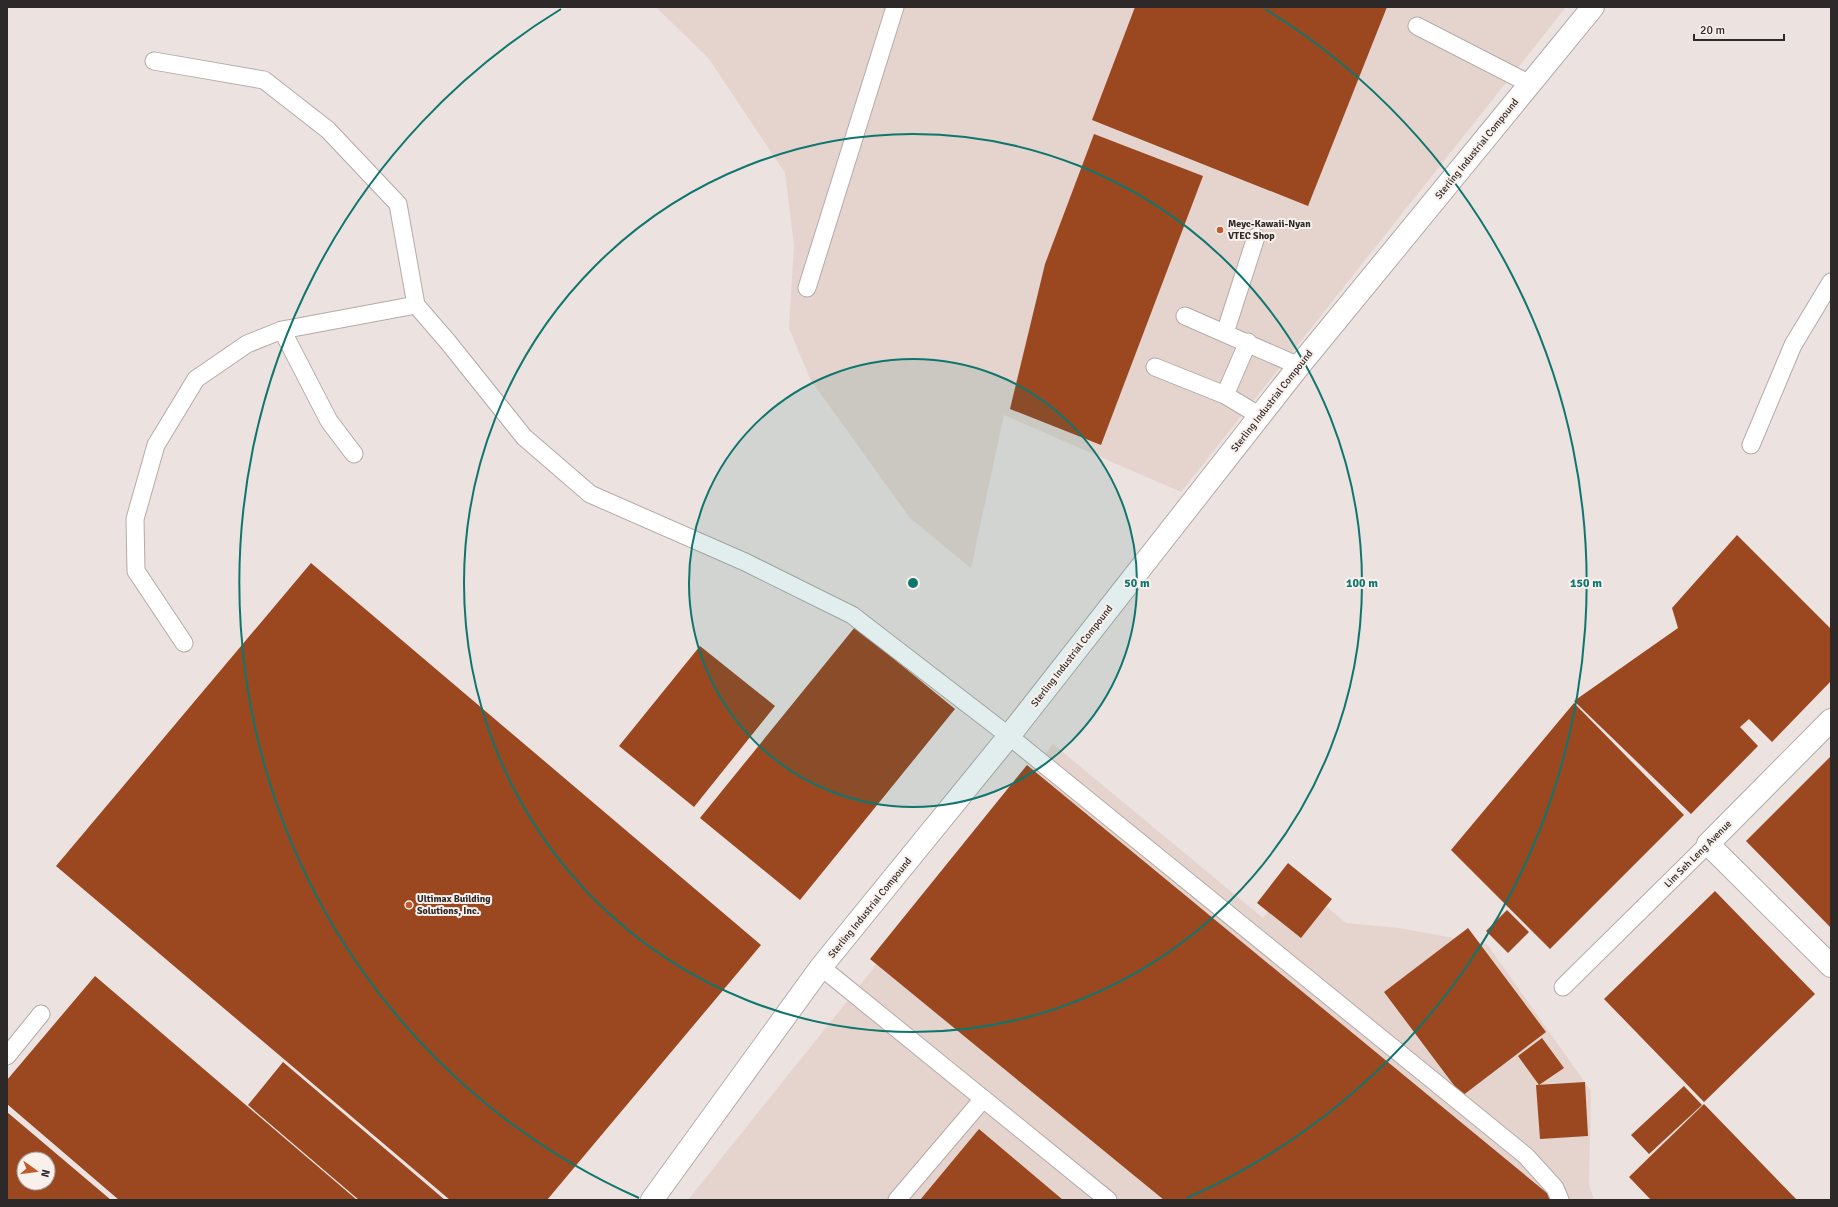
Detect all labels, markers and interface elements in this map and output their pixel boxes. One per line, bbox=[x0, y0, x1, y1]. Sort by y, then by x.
scale bar bbox=[1694, 16, 1784, 42]
text: 20 m bbox=[1700, 23, 1725, 38]
street label: Sterling Industrial Compound bbox=[1433, 96, 1521, 202]
place label: Meyc-Kawaii-Nyan VTEC Shop bbox=[1228, 218, 1311, 242]
marker: Meyc-Kawaii-Nyan VTEC Shop bbox=[1215, 225, 1225, 235]
street label: Sterling Industrial Compound bbox=[1229, 348, 1315, 454]
centre of rings bbox=[906, 576, 920, 590]
text: 50 m bbox=[1124, 576, 1150, 591]
text: 100 m bbox=[1346, 576, 1378, 591]
text: 150 m bbox=[1570, 576, 1602, 591]
street label: Sterling Industrial Compound bbox=[1029, 603, 1115, 709]
street label: Lim Seh Leng Avenue bbox=[1662, 818, 1734, 890]
street label: Sterling Industrial Compound bbox=[826, 855, 914, 961]
place label: Ultimax Building Solutions, Inc. bbox=[417, 893, 491, 917]
marker: Ultimax Building Solutions, Inc. bbox=[404, 900, 414, 910]
north arrow bbox=[16, 1151, 56, 1191]
text: N bbox=[38, 1168, 52, 1179]

